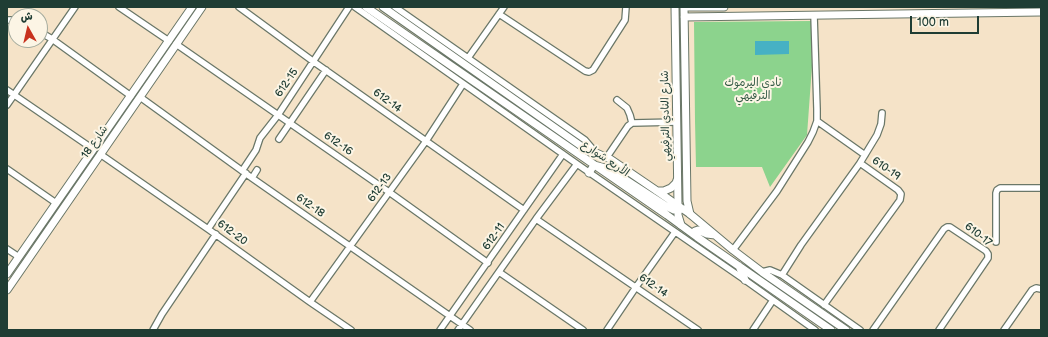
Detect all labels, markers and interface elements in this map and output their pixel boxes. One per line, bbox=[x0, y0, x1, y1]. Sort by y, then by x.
north arrow bbox=[8, 8, 48, 48]
scale bar bbox=[912, 8, 981, 34]
text: ش bbox=[19, 9, 33, 24]
text: 100 m bbox=[917, 15, 949, 30]
street label: 612-15 bbox=[273, 66, 301, 100]
street label: شارع النادي الترفيهي bbox=[659, 71, 673, 161]
park label: نادي اليرموك الترفيهي bbox=[725, 76, 781, 102]
street label: 612-14 bbox=[370, 86, 404, 116]
street label: شارع 18 bbox=[79, 123, 111, 161]
street label: 612-16 bbox=[321, 129, 355, 159]
street label: الأربع شوارع bbox=[579, 138, 631, 180]
street label: 610-19 bbox=[869, 154, 903, 184]
street label: 612-13 bbox=[365, 171, 395, 205]
street label: 612-18 bbox=[293, 191, 327, 221]
street label: 612-20 bbox=[214, 218, 250, 248]
street label: 610-17 bbox=[962, 220, 994, 250]
street label: 612-11 bbox=[480, 221, 508, 253]
street label: 612-14 bbox=[636, 271, 670, 301]

